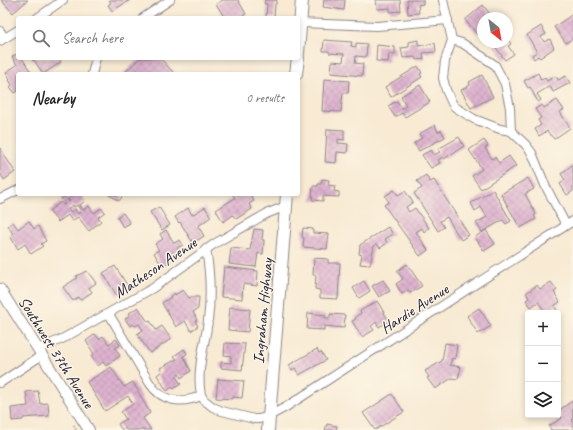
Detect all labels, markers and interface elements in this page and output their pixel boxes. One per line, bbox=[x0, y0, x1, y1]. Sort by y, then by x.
north arrow bbox=[477, 12, 513, 48]
search box bbox=[16, 16, 300, 60]
icon: search bbox=[30, 27, 52, 49]
text: Search here bbox=[62, 29, 123, 48]
text: Nearby bbox=[32, 88, 75, 109]
text: 0 results bbox=[246, 90, 284, 106]
street label: Matheson Avenue bbox=[110, 232, 202, 303]
street label: Ingraham Highway bbox=[248, 256, 278, 364]
street label: Hardie Avenue bbox=[377, 279, 454, 338]
street label: Southwest 37th Avenue bbox=[14, 293, 99, 413]
map controls bbox=[525, 310, 561, 418]
button: + bbox=[525, 310, 561, 346]
button: − bbox=[525, 346, 561, 382]
button: layers bbox=[525, 382, 561, 418]

